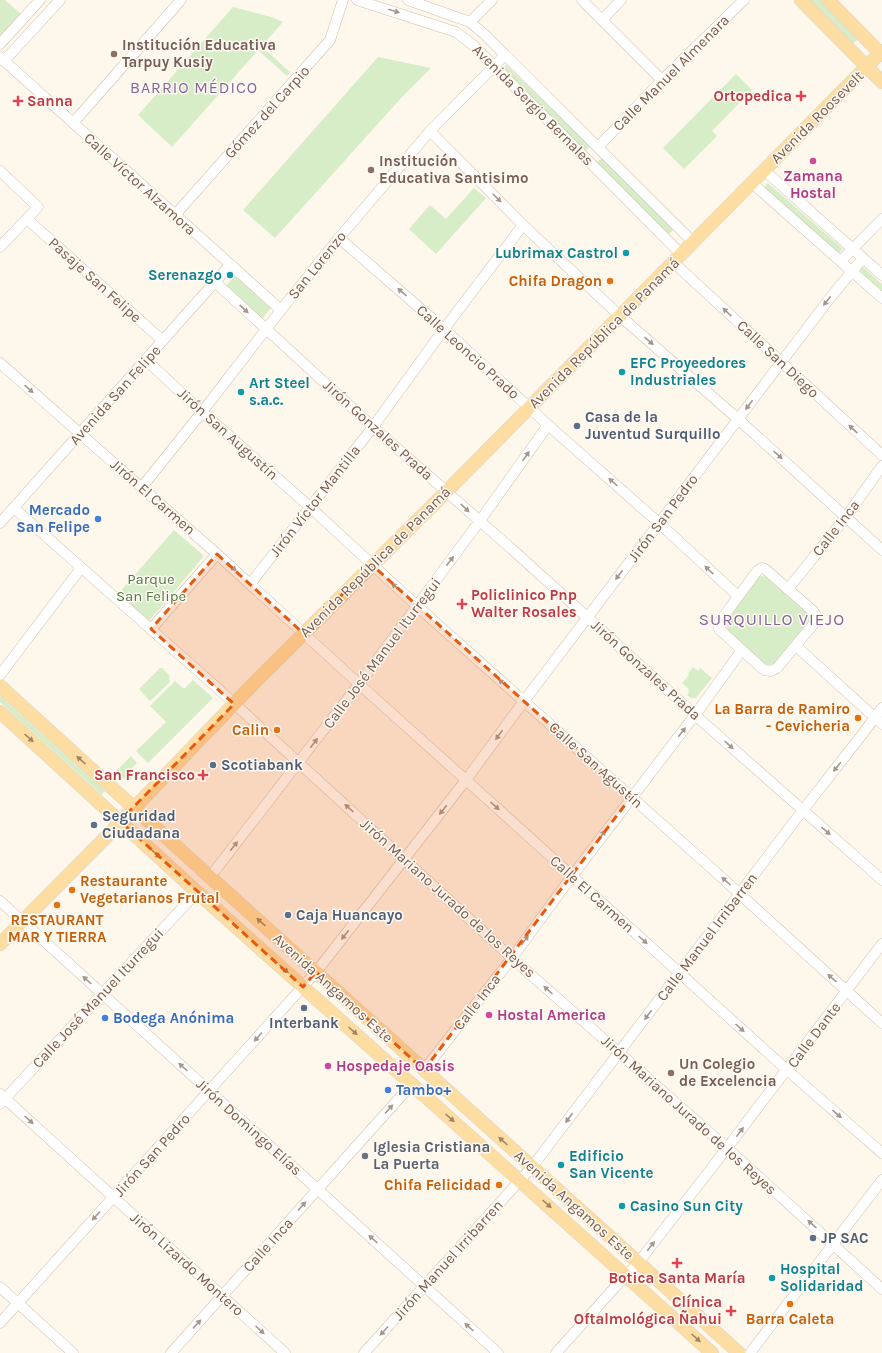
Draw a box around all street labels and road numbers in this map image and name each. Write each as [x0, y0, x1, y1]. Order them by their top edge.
street label: Calle Manuel Almenara [609, 11, 733, 135]
street label: Avenida Sergio Bernales [469, 41, 597, 169]
street label: Gómez del Carpio [221, 62, 313, 162]
street label: Avenida Roosevelt [767, 67, 867, 167]
street label: Calle Víctor Alzamora [80, 129, 200, 239]
street label: San Lorenzo [284, 227, 350, 303]
street label: Pasaje San Felipe [45, 234, 145, 326]
street label: Avenida República de Panamá [525, 254, 683, 412]
street label: Calle Leoncio Prado [413, 301, 523, 403]
street label: Calle San Diego [733, 316, 823, 402]
street label: Avenida San Felipe [65, 341, 165, 449]
street label: Jirón Gonzales Prada [319, 376, 437, 484]
street label: Jirón San Augustín [174, 384, 282, 484]
street label: Jirón Víctor Mantilla [266, 441, 364, 561]
street label: Jirón El Carmen [107, 455, 199, 539]
street label: Jirón San Pedro [624, 471, 702, 565]
street label: Avenida República de Panamá [296, 483, 454, 641]
street label: Calle Inca [808, 496, 864, 560]
street label: Calle José Manuel Iturregui [319, 574, 445, 732]
street label: Jirón Gonzales Prada [587, 616, 705, 724]
street label: Calle San Agustín [545, 718, 647, 812]
street label: Jirón Mariano Jurado de los Reyes [357, 814, 539, 982]
street label: Calle El Carmen [546, 852, 638, 936]
street label: Calle Manuel Irribarren [653, 869, 761, 1005]
street label: Calle José Manuel Iturregui [28, 924, 168, 1072]
street label: Avenida Angamos Este [269, 929, 397, 1047]
street label: Calle Inca [449, 970, 505, 1034]
street label: Calle Dante [783, 999, 845, 1071]
street label: Jirón Mariano Jurado de los Reyes [598, 1031, 780, 1199]
street label: Jirón Domingo Elías [192, 1075, 306, 1179]
street label: Jirón San Pedro [110, 1110, 194, 1200]
street label: Avenida Angamos Este [510, 1146, 638, 1264]
street label: Jirón Manuel Irribarren [389, 1196, 507, 1324]
street label: Jirón Lizardo Montero [127, 1208, 247, 1320]
street label: Calle Inca [239, 1214, 297, 1276]

